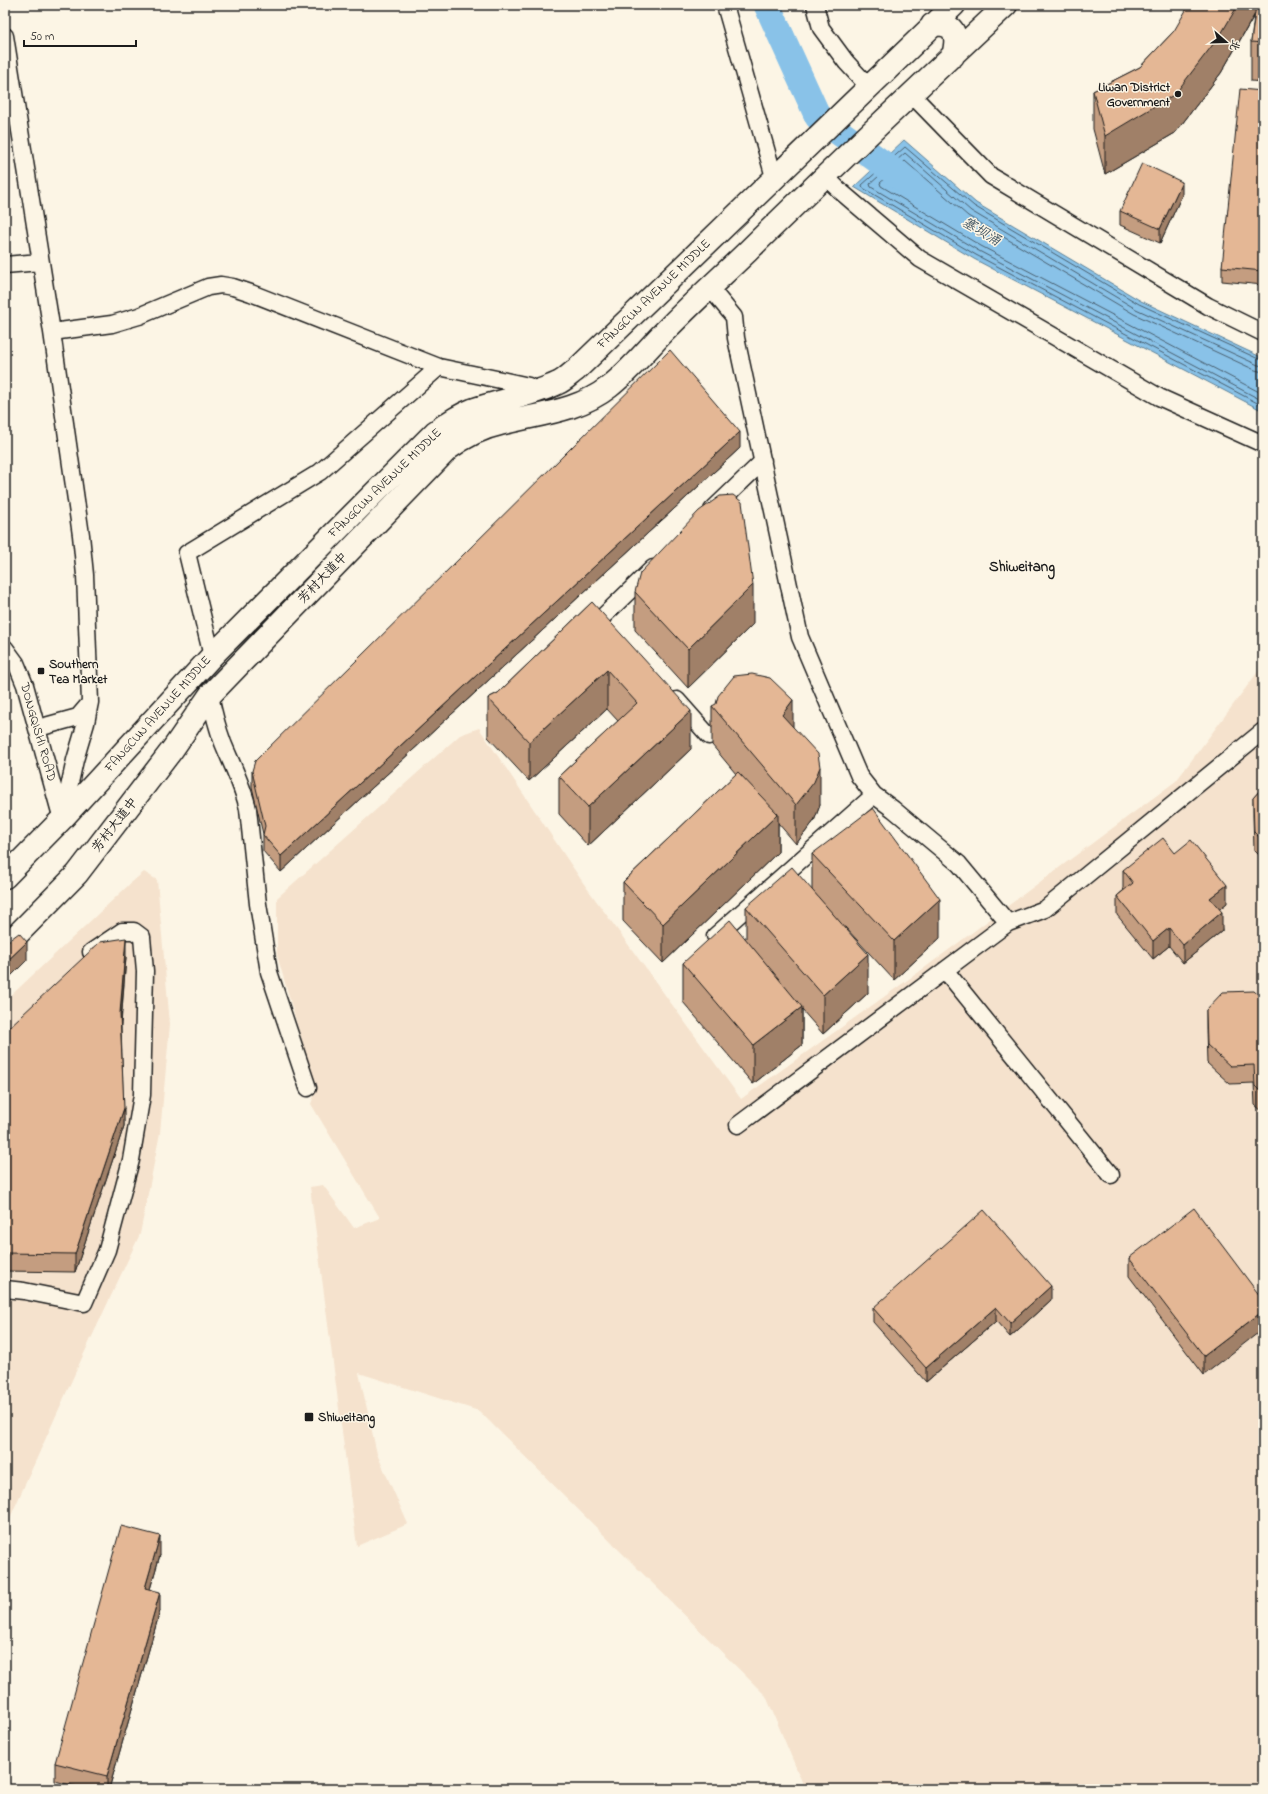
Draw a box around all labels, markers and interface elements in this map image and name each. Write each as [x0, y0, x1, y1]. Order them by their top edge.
scale bar [24, 22, 136, 48]
north arrow [1206, 22, 1246, 62]
text: 50 m [30, 28, 54, 46]
text: 北 [1225, 37, 1244, 53]
place label: Liwan District Government [1098, 78, 1171, 112]
marker: Liwan District Government [1173, 89, 1183, 99]
water label: 塞坝涌 [958, 212, 1005, 252]
street label: FANGCUN AVENUE MIDDLE [592, 235, 715, 354]
street label: FANGCUN AVENUE MIDDLE [323, 424, 446, 543]
street label: 芳村大道中 [294, 548, 352, 608]
district label: Shiweitang [989, 556, 1055, 580]
street label: FANGCUN AVENUE MIDDLE [100, 651, 216, 777]
place label: Southern Tea Market [49, 655, 108, 689]
marker: Southern Tea Market [36, 666, 46, 676]
street label: DONGQISHI ROAD [15, 680, 61, 783]
street label: 芳村大道中 [88, 794, 142, 856]
place label: Shiweitang [318, 1408, 375, 1429]
marker: Shiweitang [303, 1411, 315, 1423]

